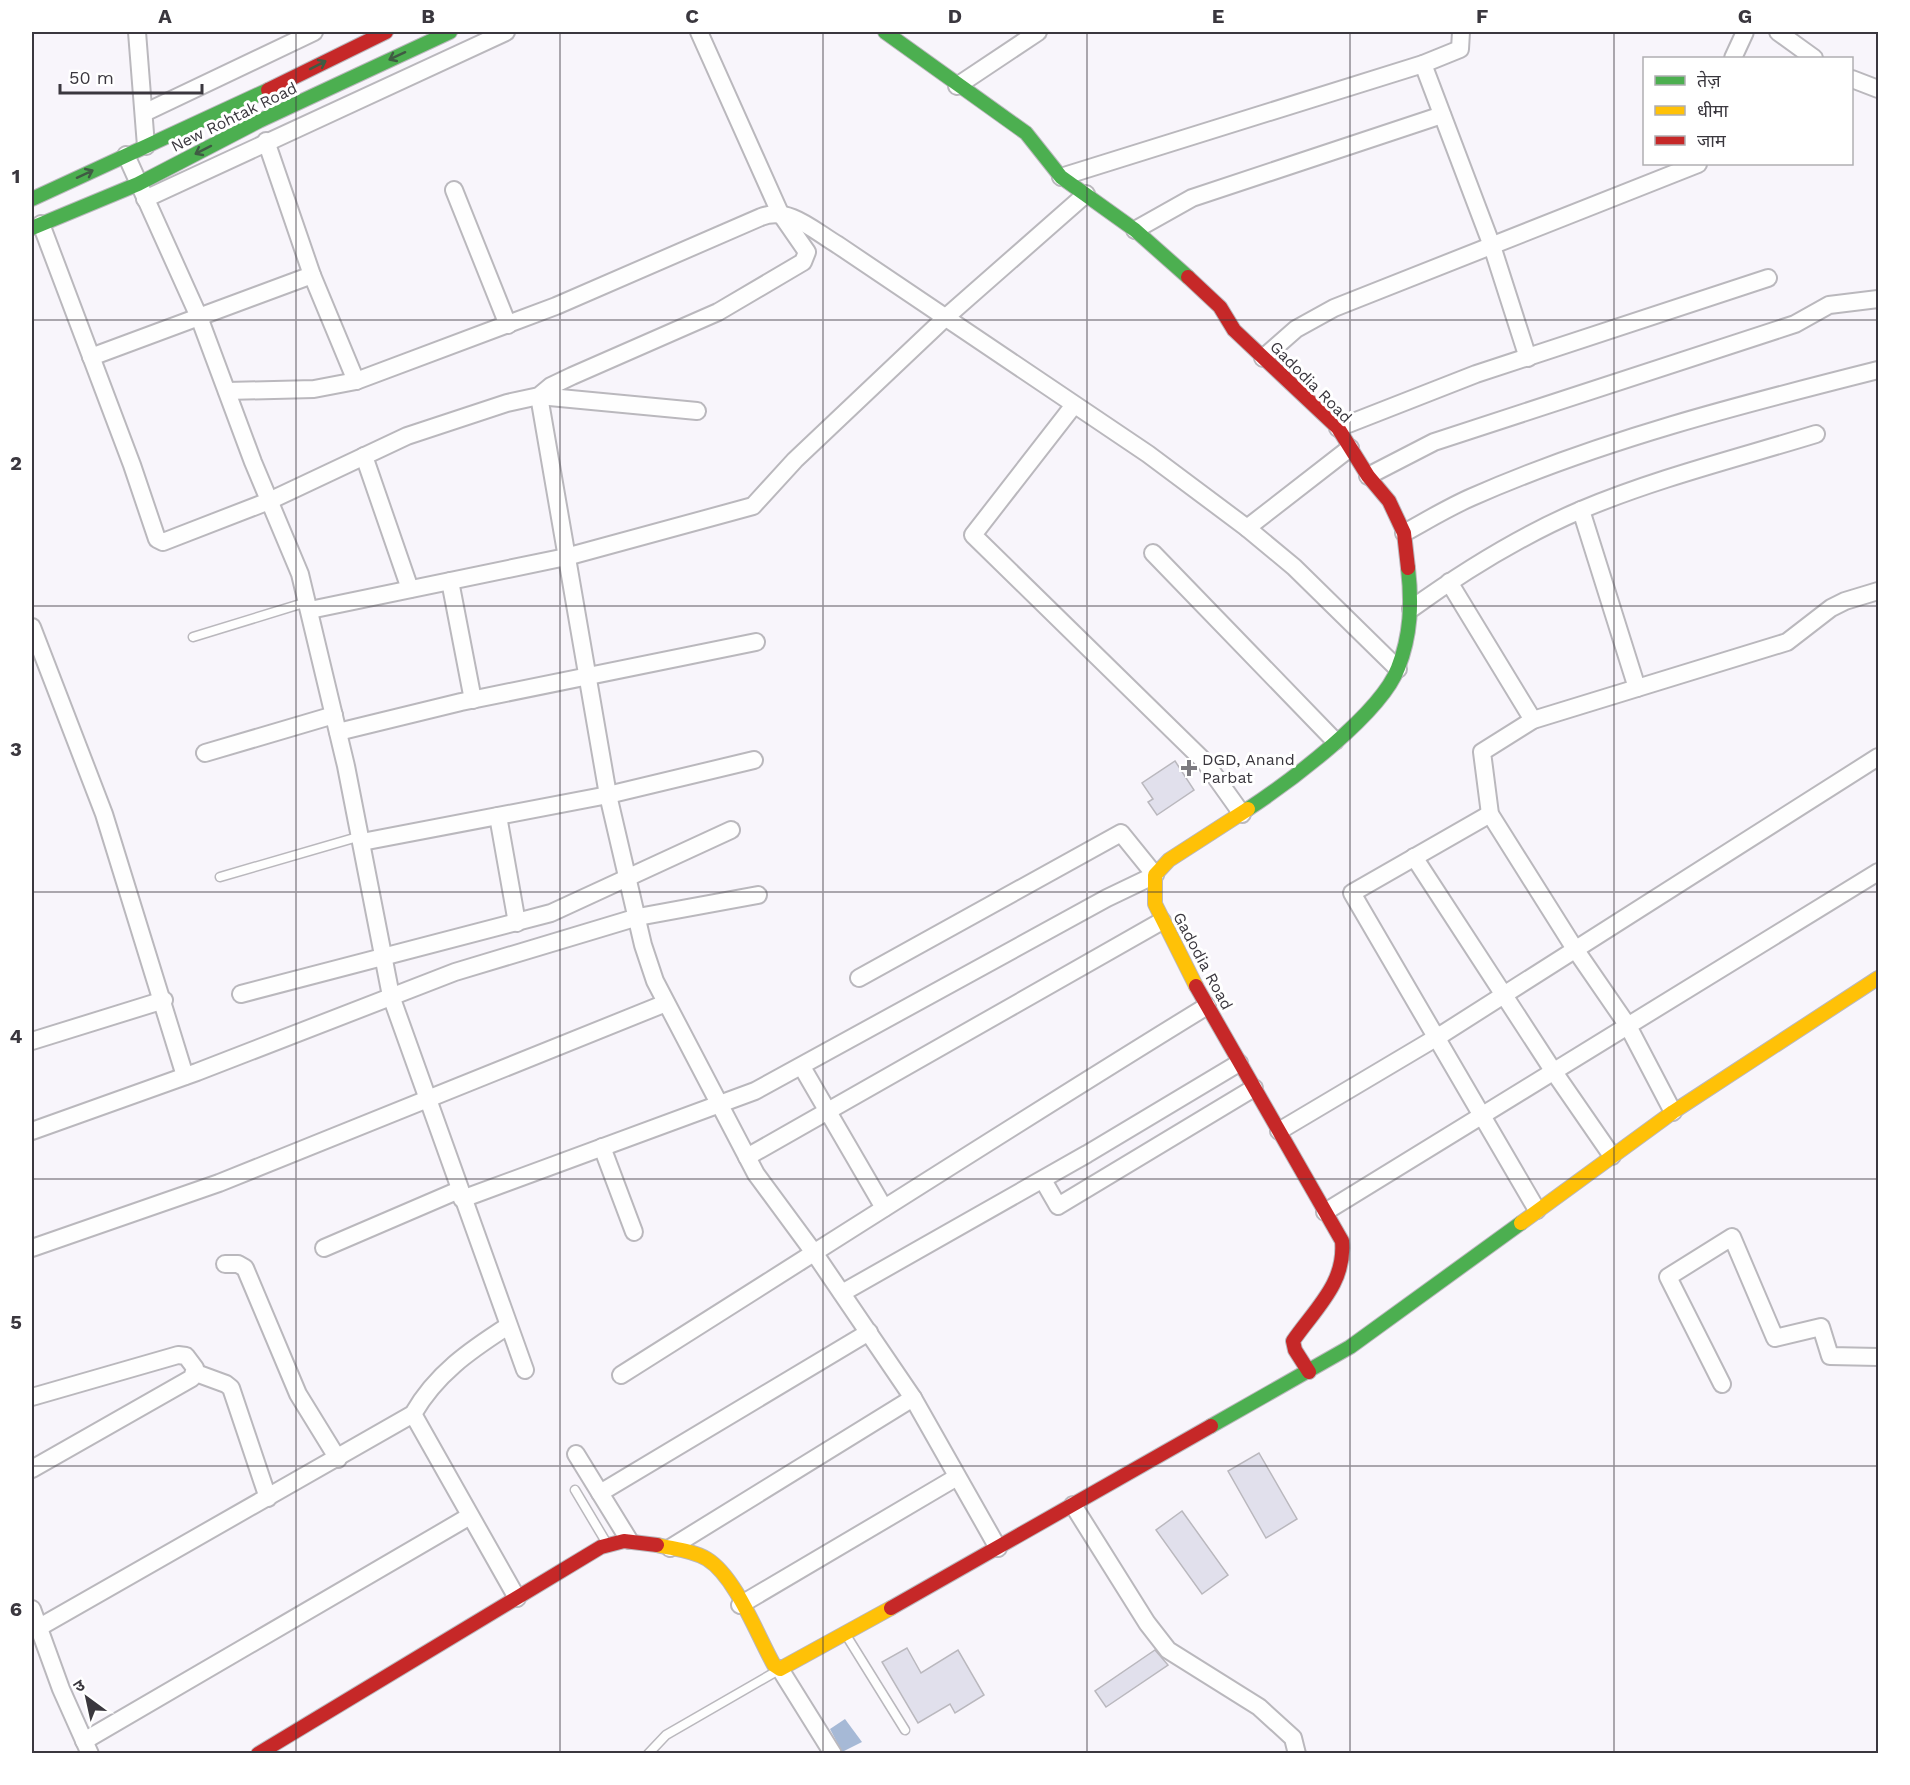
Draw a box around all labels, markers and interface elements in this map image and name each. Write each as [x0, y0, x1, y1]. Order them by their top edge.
text: A [158, 4, 172, 28]
text: B [421, 4, 435, 28]
text: C [685, 4, 699, 28]
text: D [948, 4, 962, 28]
text: E [1212, 4, 1224, 28]
text: F [1476, 4, 1488, 28]
text: G [1738, 4, 1752, 28]
one-way arrow [389, 51, 407, 63]
scale bar [60, 57, 202, 95]
legend [1643, 57, 1853, 165]
one-way arrow [309, 59, 327, 70]
text: 50 m [69, 67, 114, 88]
text: तेज़ [1697, 70, 1721, 91]
street label: New Rohtak Road [168, 78, 300, 156]
text: धीमा [1697, 100, 1728, 121]
text: जाम [1697, 130, 1727, 151]
one-way arrow [194, 145, 212, 157]
text: 1 [12, 164, 20, 188]
one-way arrow [75, 168, 93, 180]
street label: Gadodia Road [1266, 337, 1356, 427]
text: 2 [10, 451, 22, 475]
text: 3 [10, 737, 22, 761]
place label: DGD, Anand Parbat [1202, 750, 1295, 787]
marker: DGD, Anand Parbat [1180, 759, 1198, 777]
street label: Gadodia Road [1169, 909, 1237, 1013]
text: 4 [10, 1024, 23, 1048]
text: 5 [10, 1310, 22, 1334]
text: 6 [10, 1597, 22, 1621]
north arrow [57, 1668, 117, 1728]
text: उ [70, 1675, 89, 1696]

